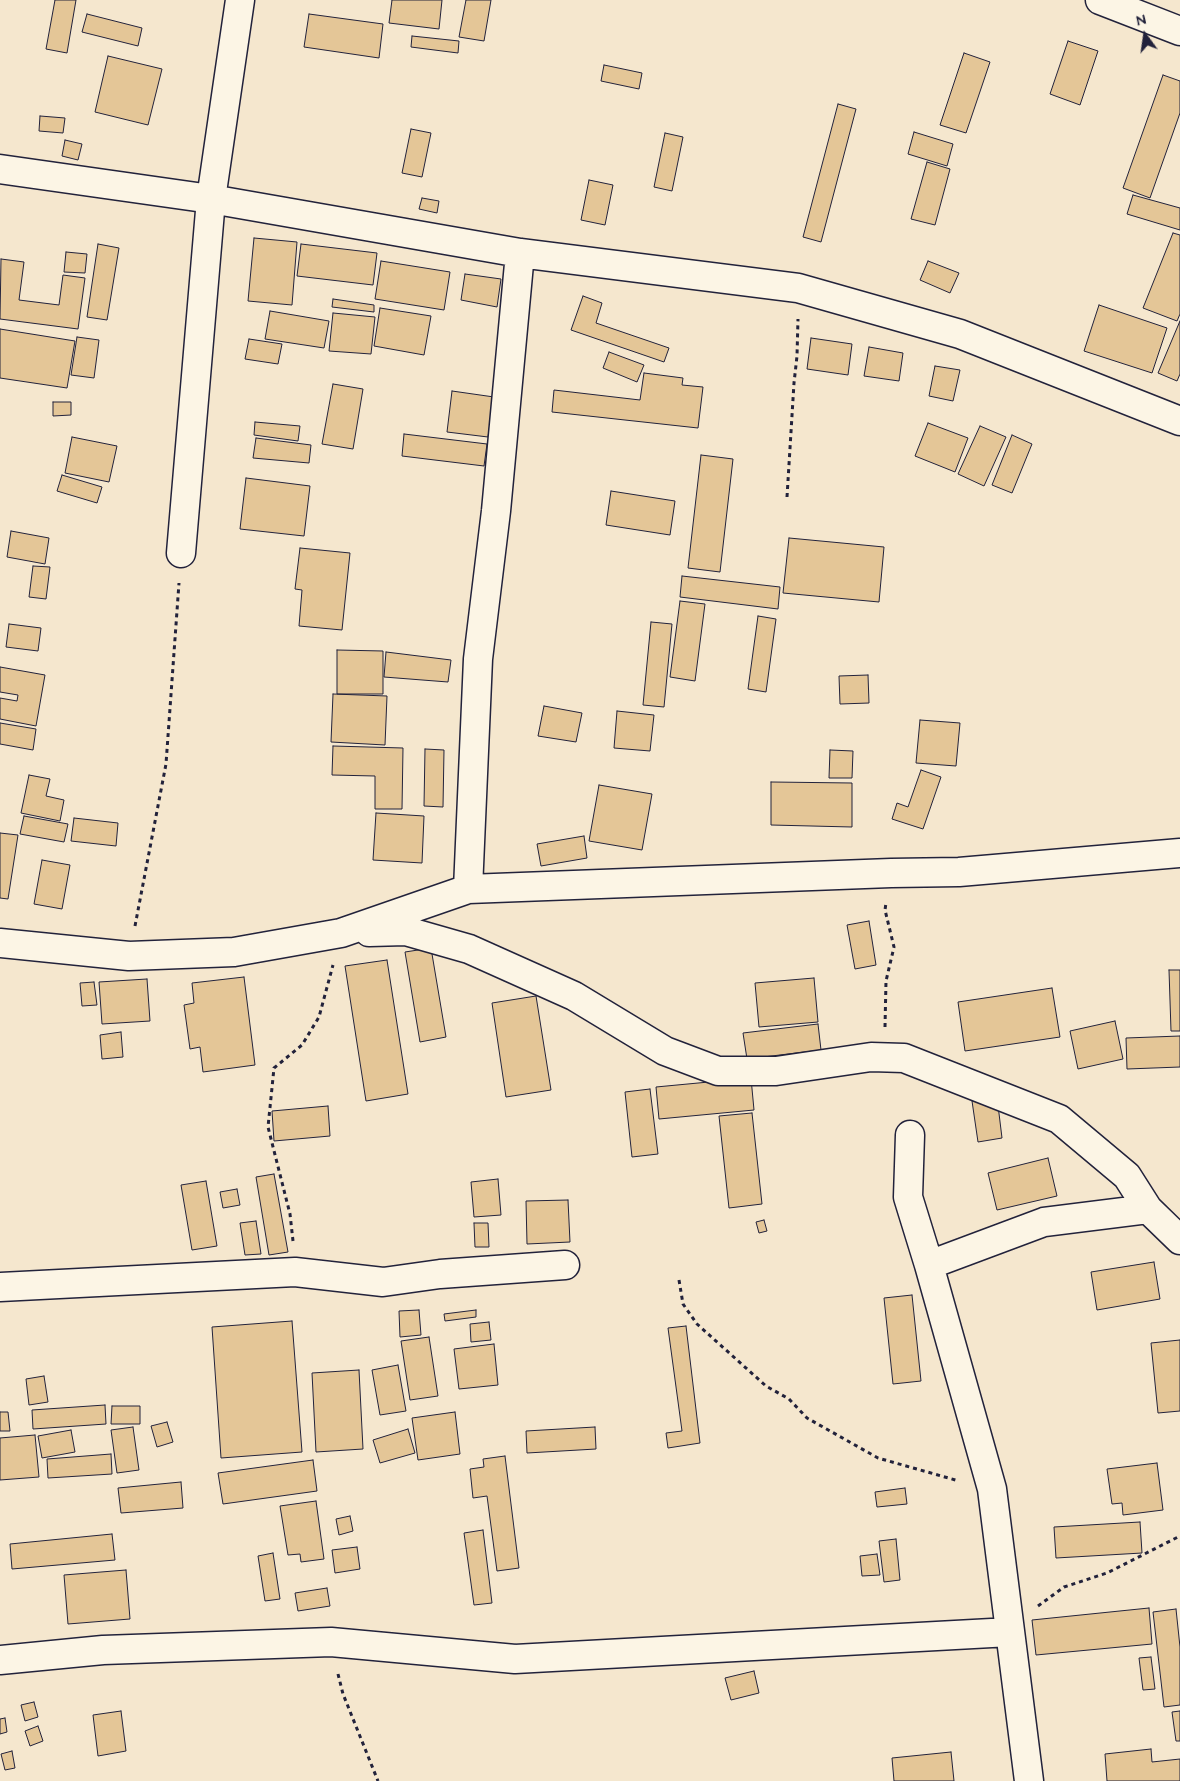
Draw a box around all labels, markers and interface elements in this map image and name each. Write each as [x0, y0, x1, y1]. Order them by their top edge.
north arrow [1120, 10, 1170, 60]
text: N [1135, 10, 1148, 31]

